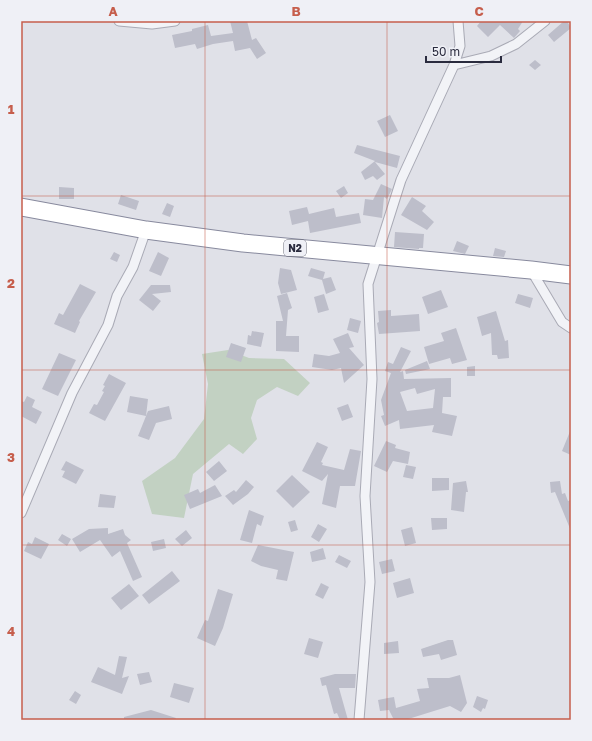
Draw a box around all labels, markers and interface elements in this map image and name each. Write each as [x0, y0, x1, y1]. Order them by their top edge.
text: A [108, 3, 118, 19]
text: B [291, 3, 301, 19]
text: C [474, 3, 484, 19]
scale bar [426, 38, 501, 64]
text: 50 m [432, 44, 460, 59]
text: 1 [8, 101, 15, 117]
road number: N2 [284, 240, 306, 256]
text: 2 [7, 275, 15, 291]
text: 3 [7, 449, 15, 465]
text: 4 [7, 623, 15, 639]

